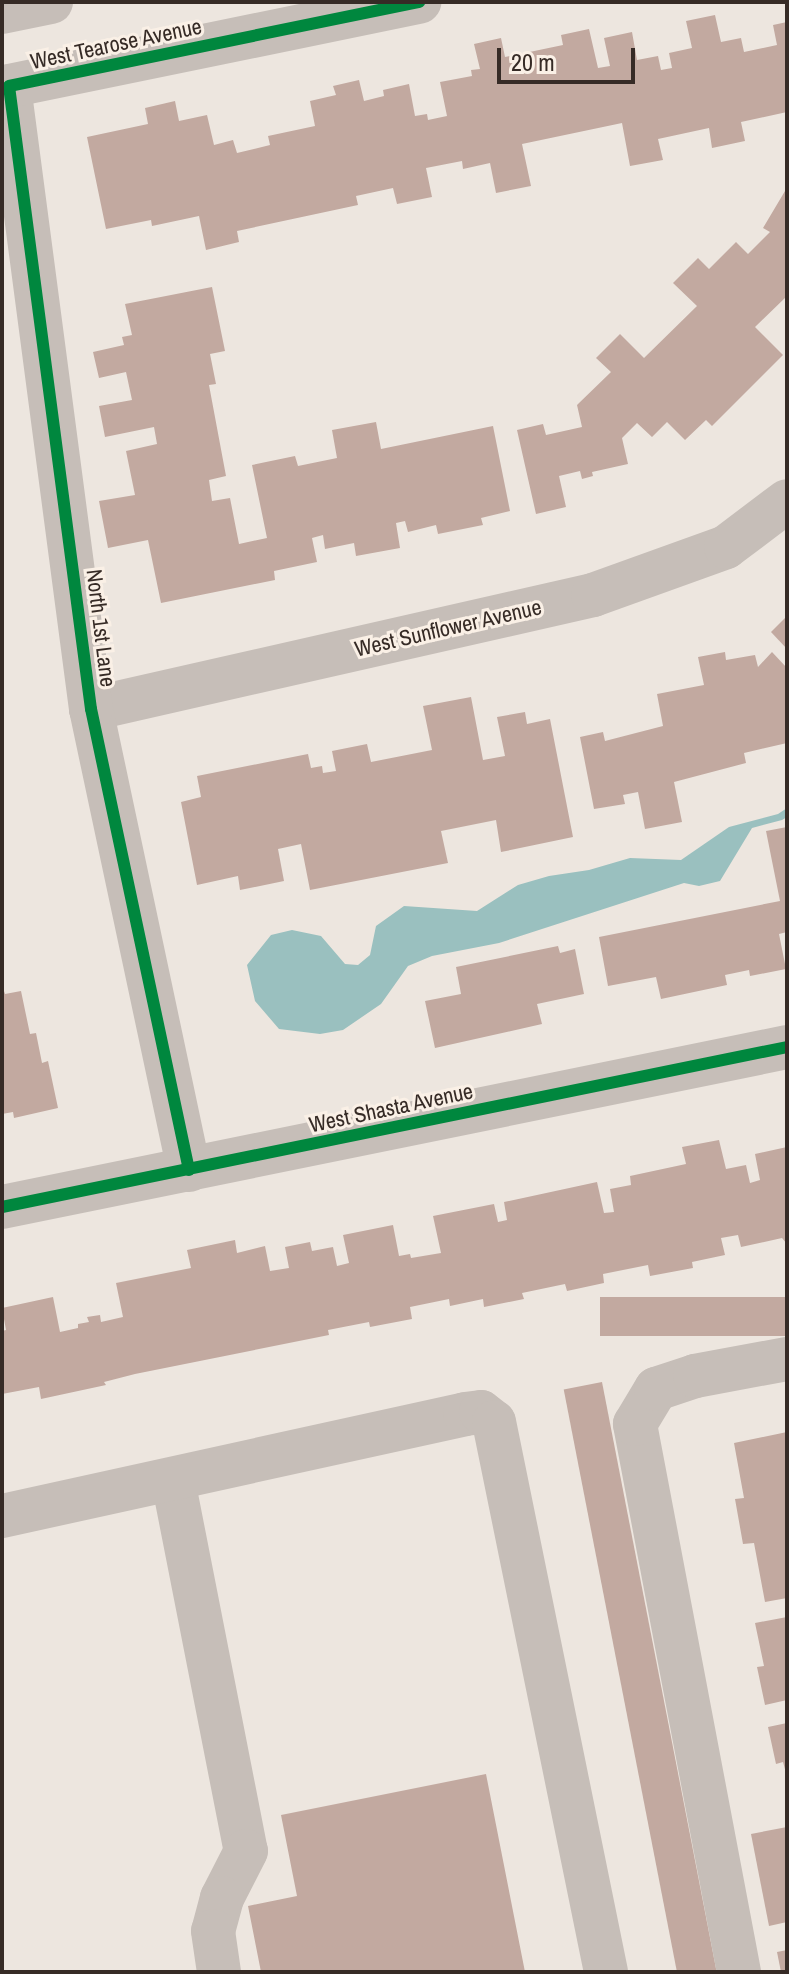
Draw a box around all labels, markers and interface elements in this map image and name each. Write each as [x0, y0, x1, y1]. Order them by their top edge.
street label: West Tearose Avenue [27, 13, 205, 75]
scale bar [501, 32, 639, 82]
text: 20 m [511, 46, 555, 78]
street label: North 1st Lane [81, 568, 121, 688]
street label: West Sunflower Avenue [352, 594, 544, 662]
street label: West Shasta Avenue [306, 1078, 476, 1138]

